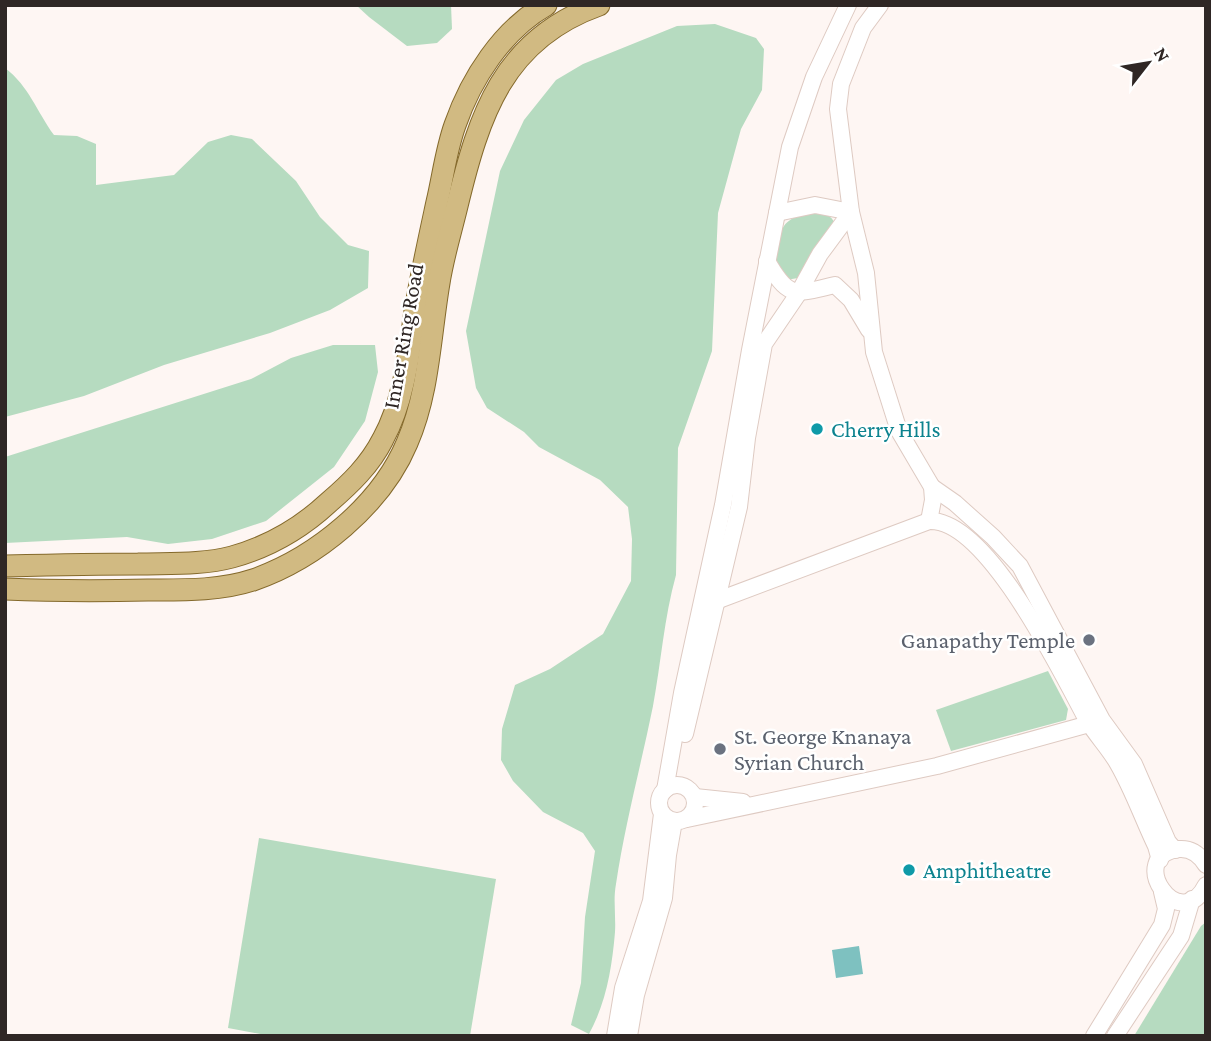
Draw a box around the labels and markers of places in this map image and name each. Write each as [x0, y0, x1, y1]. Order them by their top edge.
place label: Cherry Hills [831, 416, 941, 442]
marker: Cherry Hills [809, 421, 825, 437]
place label: Ganapathy Temple [901, 627, 1075, 653]
marker: Ganapathy Temple [1081, 632, 1097, 648]
place label: St. George Knanaya Syrian Church [734, 723, 912, 775]
marker: St. George Knanaya Syrian Church [712, 741, 728, 757]
place label: Amphitheatre [923, 857, 1051, 883]
marker: Amphitheatre [901, 862, 917, 878]

